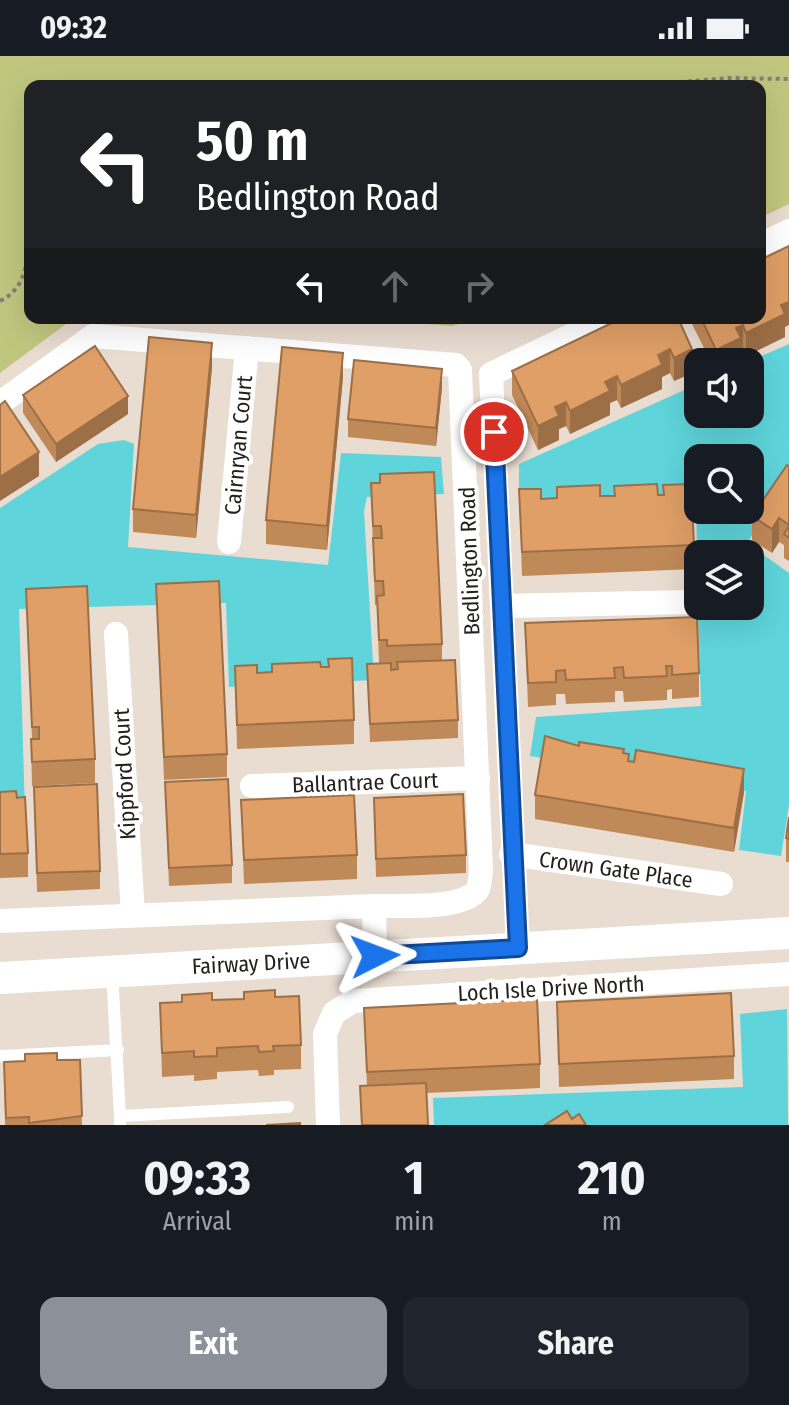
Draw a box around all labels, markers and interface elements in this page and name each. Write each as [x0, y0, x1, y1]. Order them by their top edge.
text: 09:32 [40, 10, 107, 46]
text: 50 m [196, 108, 308, 175]
icon: left [64, 112, 168, 216]
text: Bedlington Road [196, 176, 439, 220]
icon: left [289, 264, 333, 308]
icon: ahead [373, 264, 417, 308]
icon: right [457, 264, 501, 308]
map controls [684, 348, 764, 620]
button: sound [684, 348, 764, 428]
street label: Cairnryan Court [219, 373, 258, 516]
pin [460, 398, 528, 466]
icon: arrive [472, 410, 516, 454]
button: search [684, 444, 764, 524]
street label: Bedlington Road [453, 486, 486, 636]
button: layers [684, 540, 764, 620]
street label: Kippford Court [108, 707, 141, 840]
street label: Ballantrae Court [292, 766, 439, 799]
street label: Crown Gate Place [538, 845, 694, 894]
position arrow [333, 914, 417, 998]
street label: Fairway Drive [191, 947, 311, 980]
street label: Loch Isle Drive North [457, 970, 645, 1007]
text: 09:33 [143, 1149, 251, 1207]
text: 1 [404, 1149, 425, 1207]
text: 210 [578, 1149, 646, 1207]
text: Arrival [163, 1206, 232, 1237]
text: min [394, 1206, 435, 1237]
text: m [602, 1206, 622, 1237]
button: Exit [40, 1297, 387, 1389]
button: Share [403, 1297, 749, 1389]

